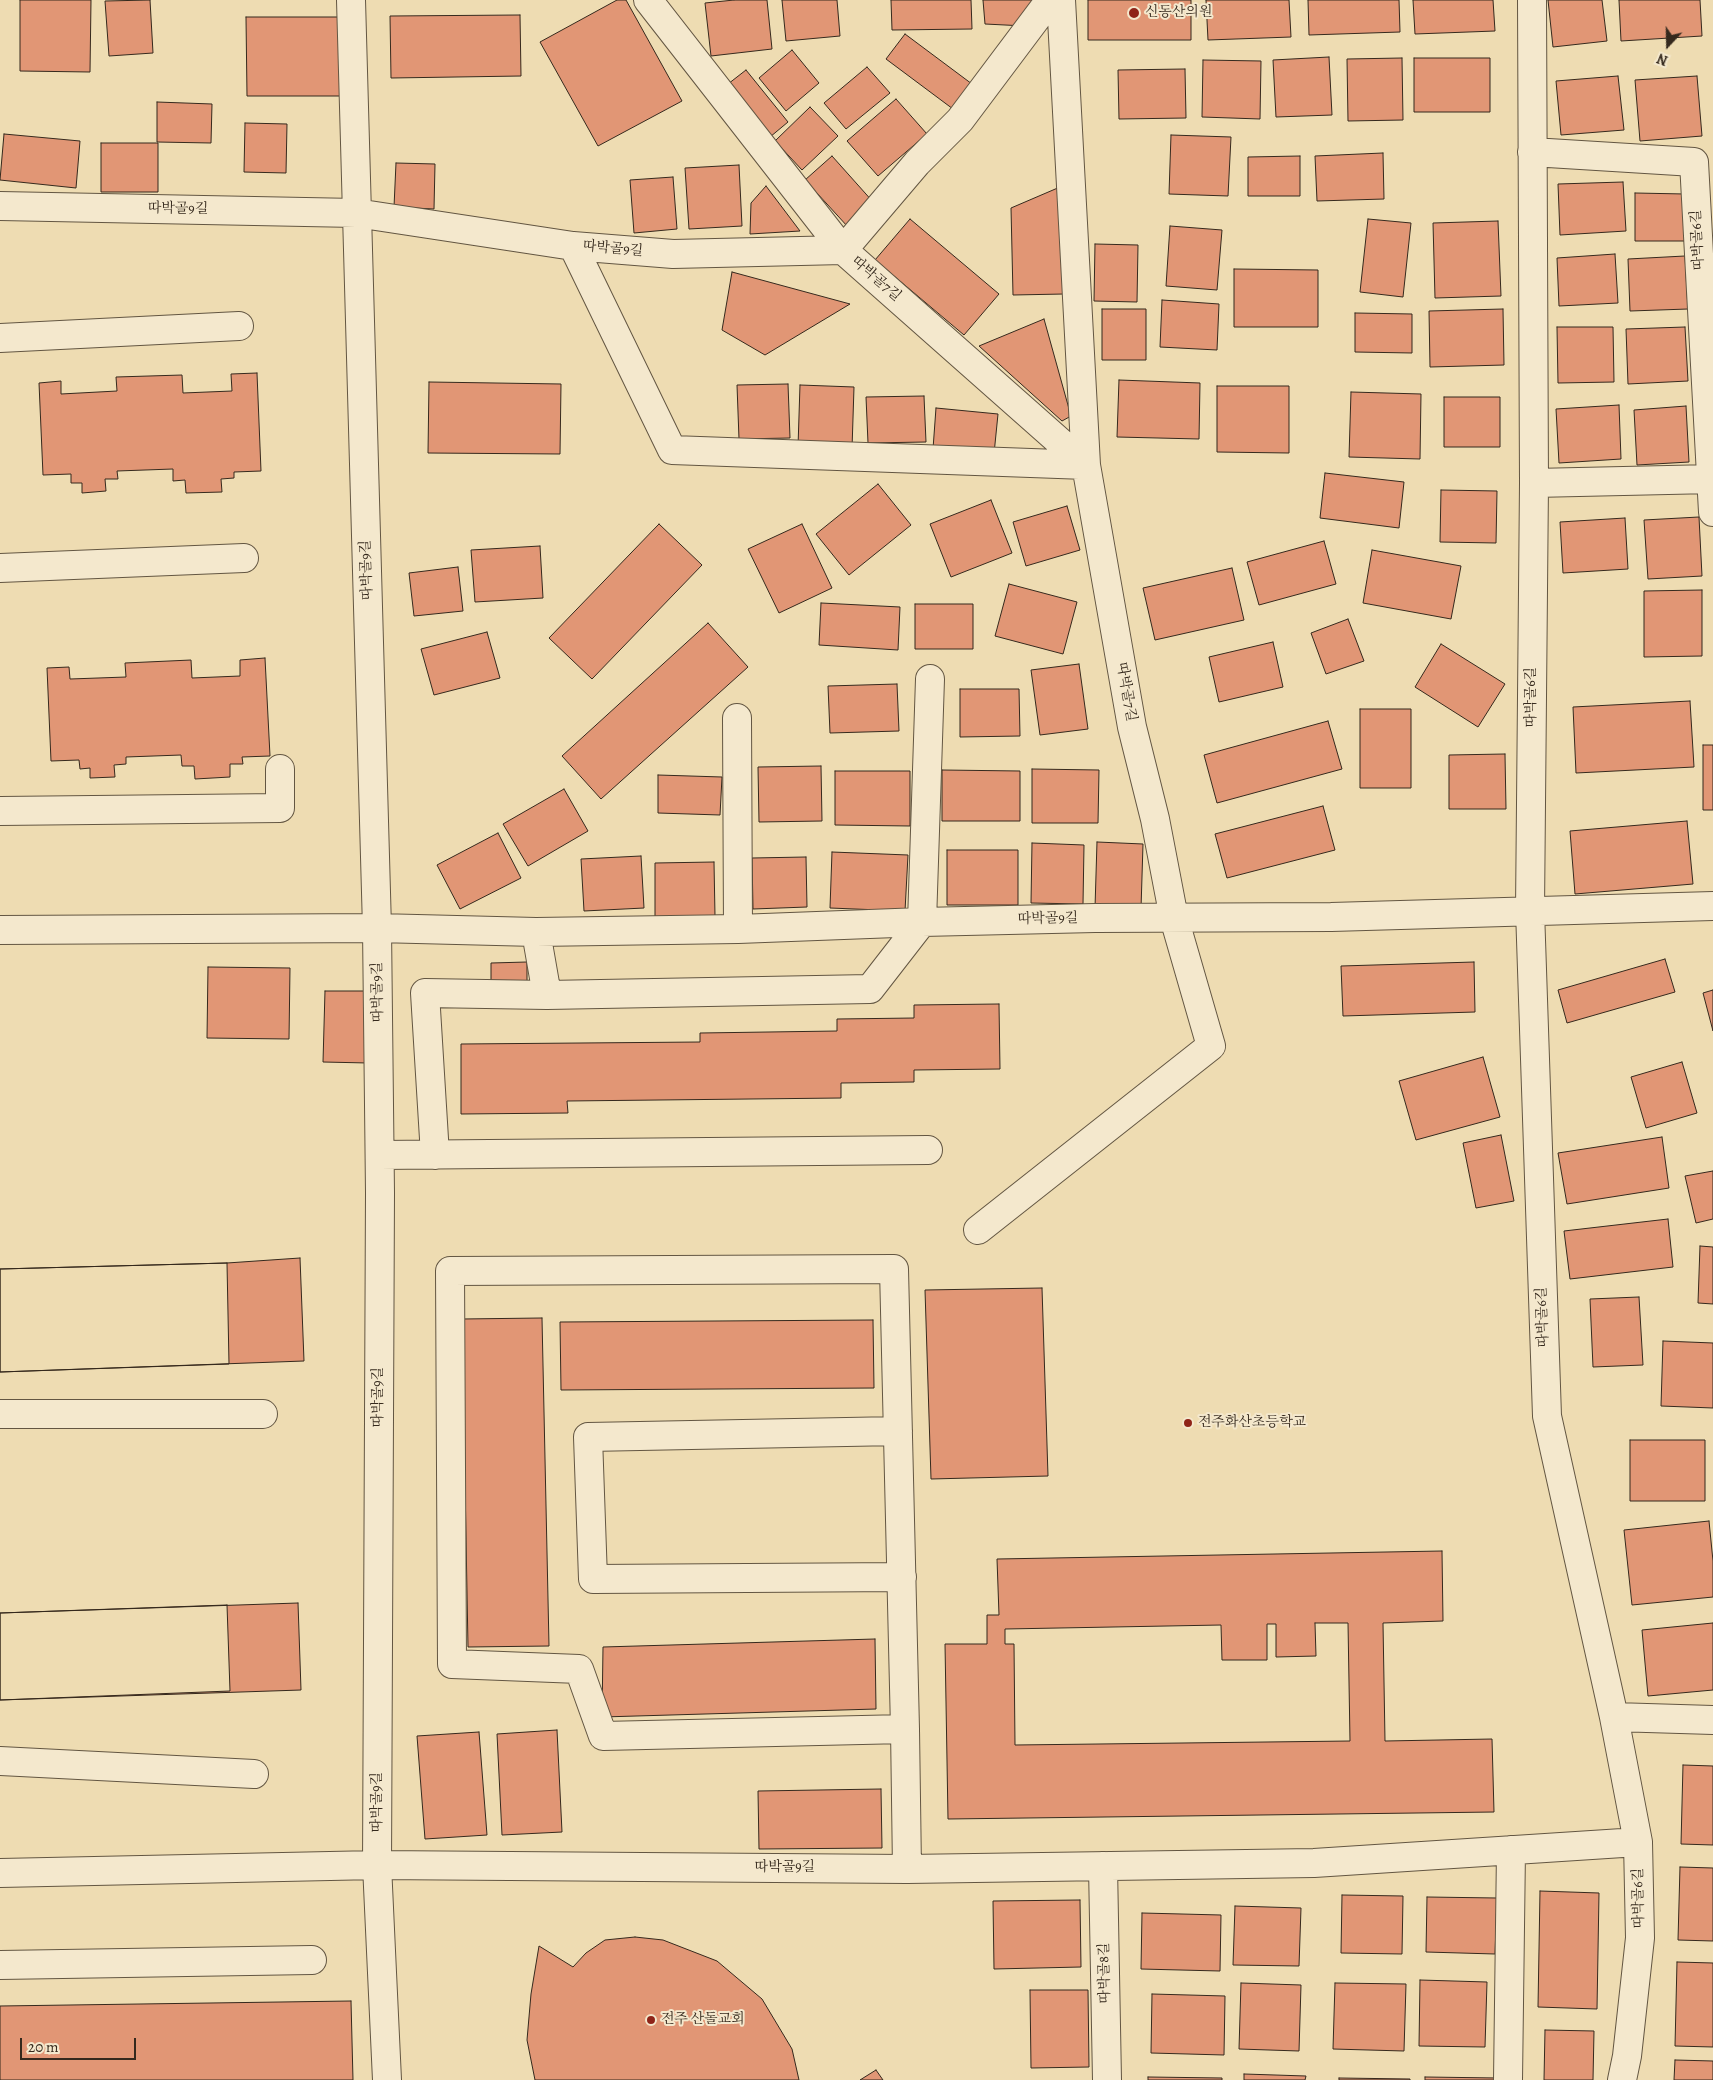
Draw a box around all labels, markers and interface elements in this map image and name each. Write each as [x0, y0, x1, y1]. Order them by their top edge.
place label: 신동산의원 [1145, 5, 1213, 21]
marker: 신동산의원 [1127, 6, 1141, 20]
north arrow [1643, 20, 1693, 70]
text: N [1654, 49, 1671, 70]
street label: 따박골9길 [148, 200, 208, 218]
street label: 따박골6길 [1688, 209, 1708, 271]
street label: 따박골9길 [582, 238, 644, 260]
street label: 따박골7길 [848, 253, 904, 305]
street label: 따박골9길 [358, 539, 376, 601]
street label: 따박골7길 [1113, 661, 1139, 723]
street label: 따박골6길 [1524, 667, 1540, 727]
street label: 따박골9길 [1018, 910, 1078, 928]
street label: 따박골9길 [369, 962, 387, 1022]
street label: 따박골6길 [1534, 1286, 1552, 1348]
street label: 따박골9길 [371, 1367, 387, 1427]
place label: 전주화산초등학교 [1198, 1415, 1306, 1431]
marker: 전주화산초등학교 [1182, 1417, 1194, 1429]
street label: 따박골9길 [370, 1772, 386, 1832]
street label: 따박골9길 [755, 1860, 815, 1876]
street label: 따박골6길 [1630, 1868, 1648, 1928]
street label: 따박골8길 [1096, 1942, 1114, 2004]
place label: 전주 산돌교회 [661, 2012, 745, 2028]
marker: 전주 산돌교회 [645, 2014, 657, 2026]
scale bar [22, 2028, 139, 2060]
text: 20 m [28, 2037, 59, 2057]

